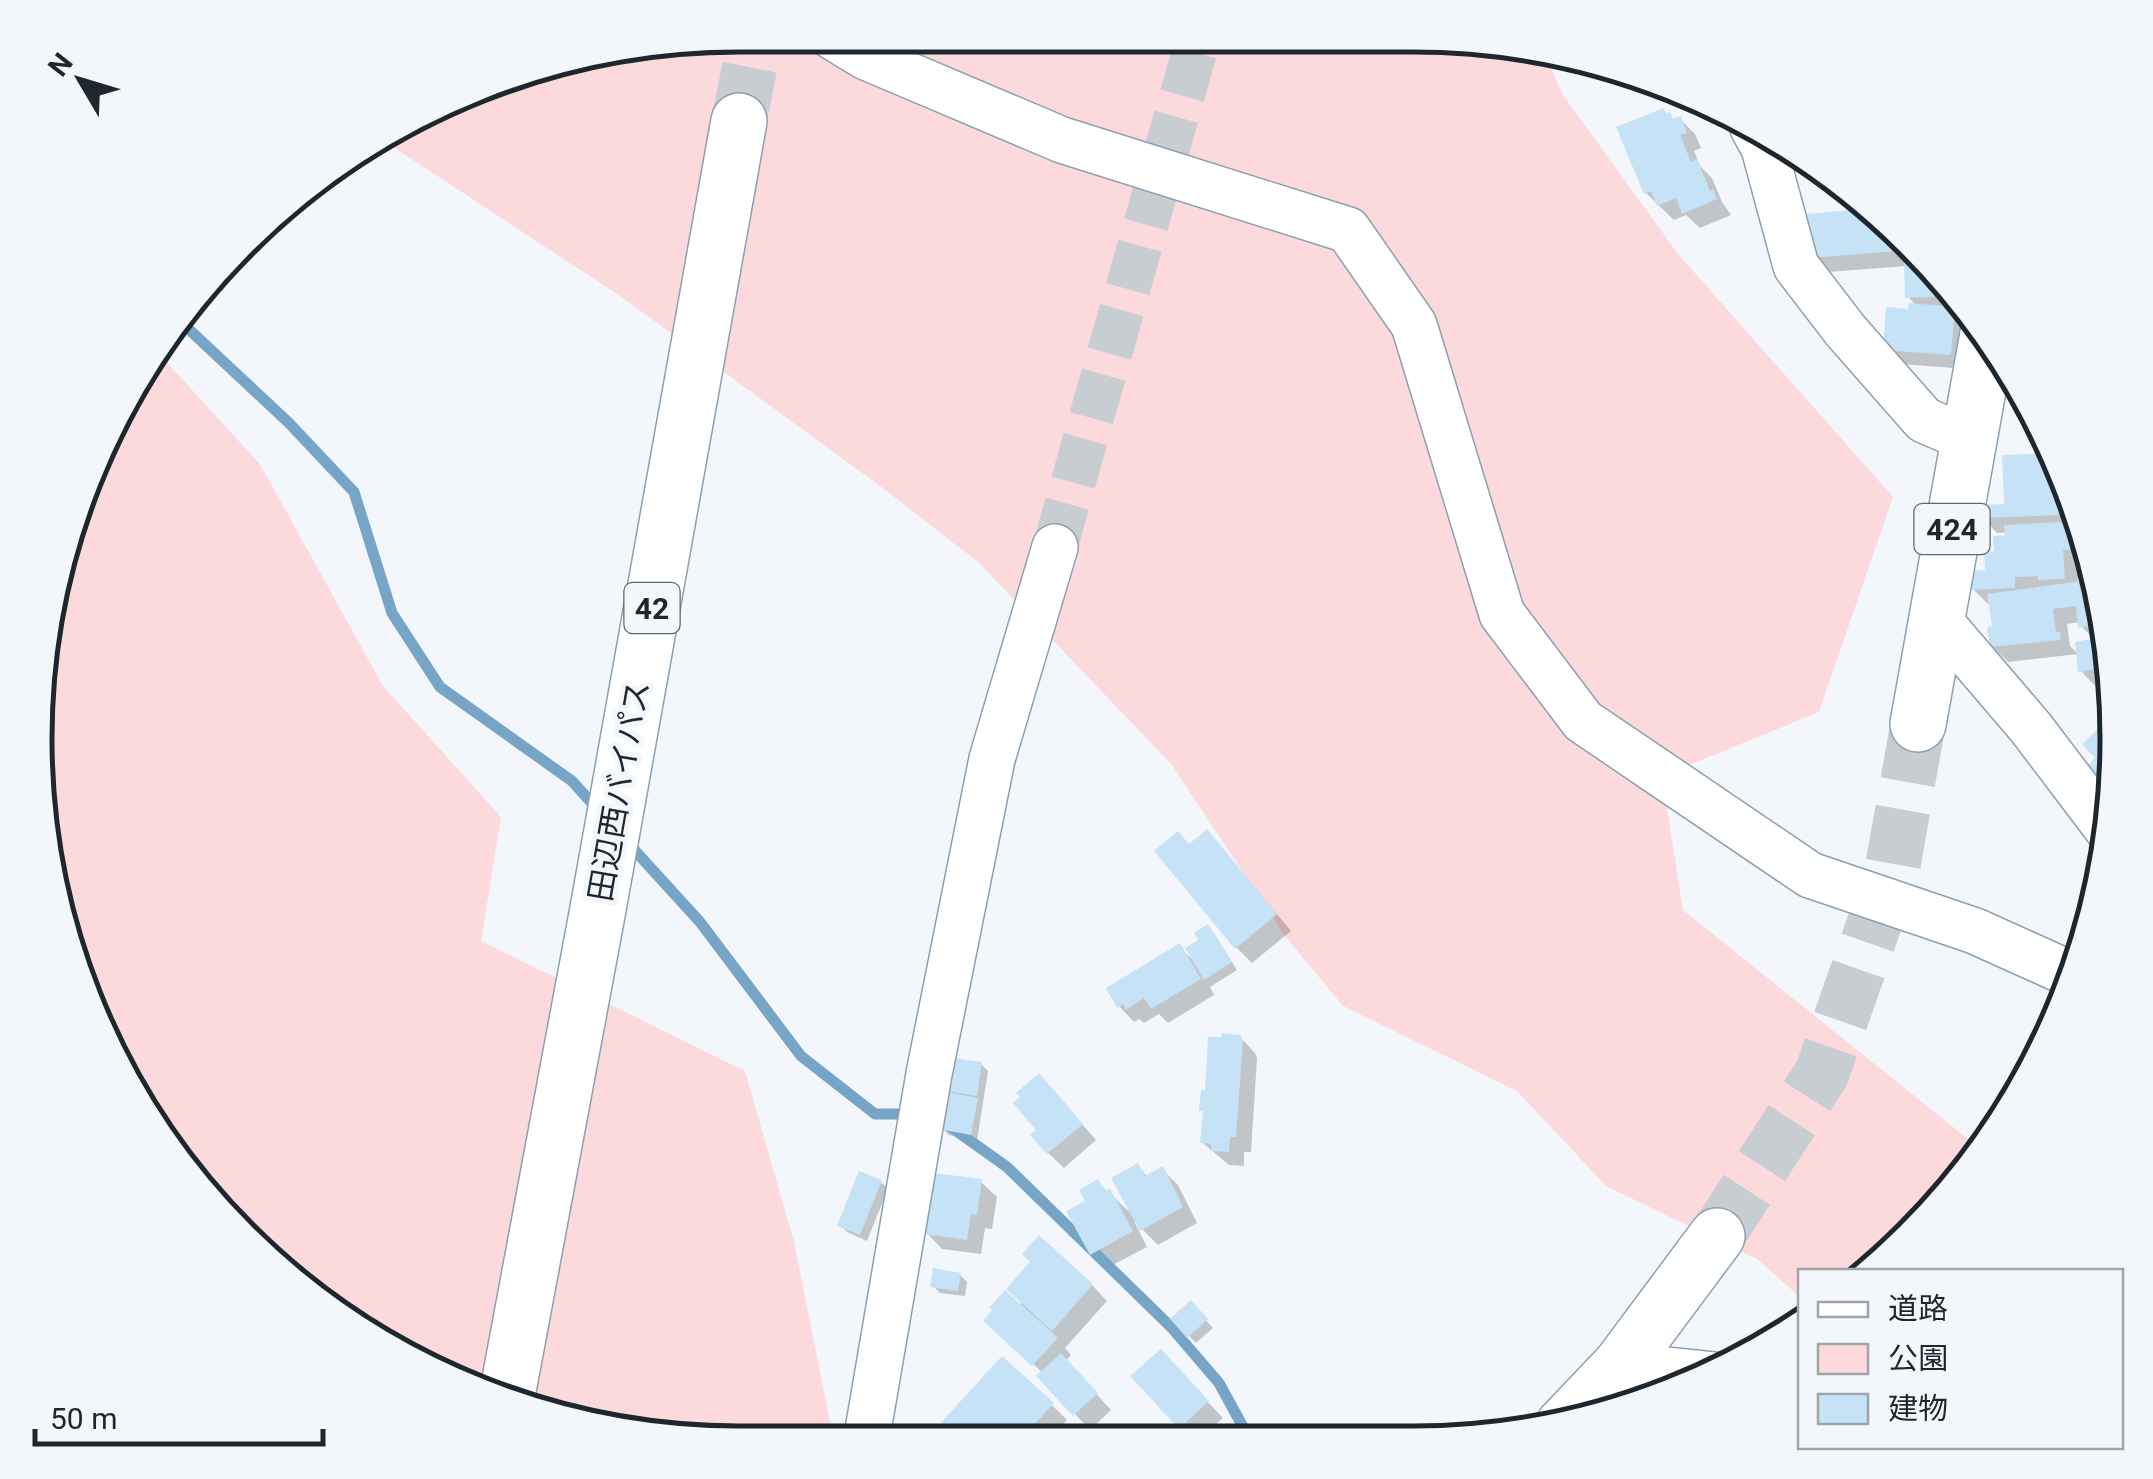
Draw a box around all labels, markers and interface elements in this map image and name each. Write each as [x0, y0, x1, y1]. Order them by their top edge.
north arrow [30, 30, 130, 130]
text: N [42, 47, 80, 83]
road number: 424 [1914, 504, 1990, 554]
road number: 42 [624, 583, 680, 633]
street label: 田辺西バイパス [581, 678, 657, 904]
legend [1798, 1269, 2123, 1449]
text: 道路 [1888, 1291, 1948, 1326]
text: 公園 [1888, 1341, 1948, 1376]
scale bar [35, 1384, 322, 1446]
text: 建物 [1888, 1391, 1948, 1426]
text: 50 m [50, 1401, 117, 1436]

